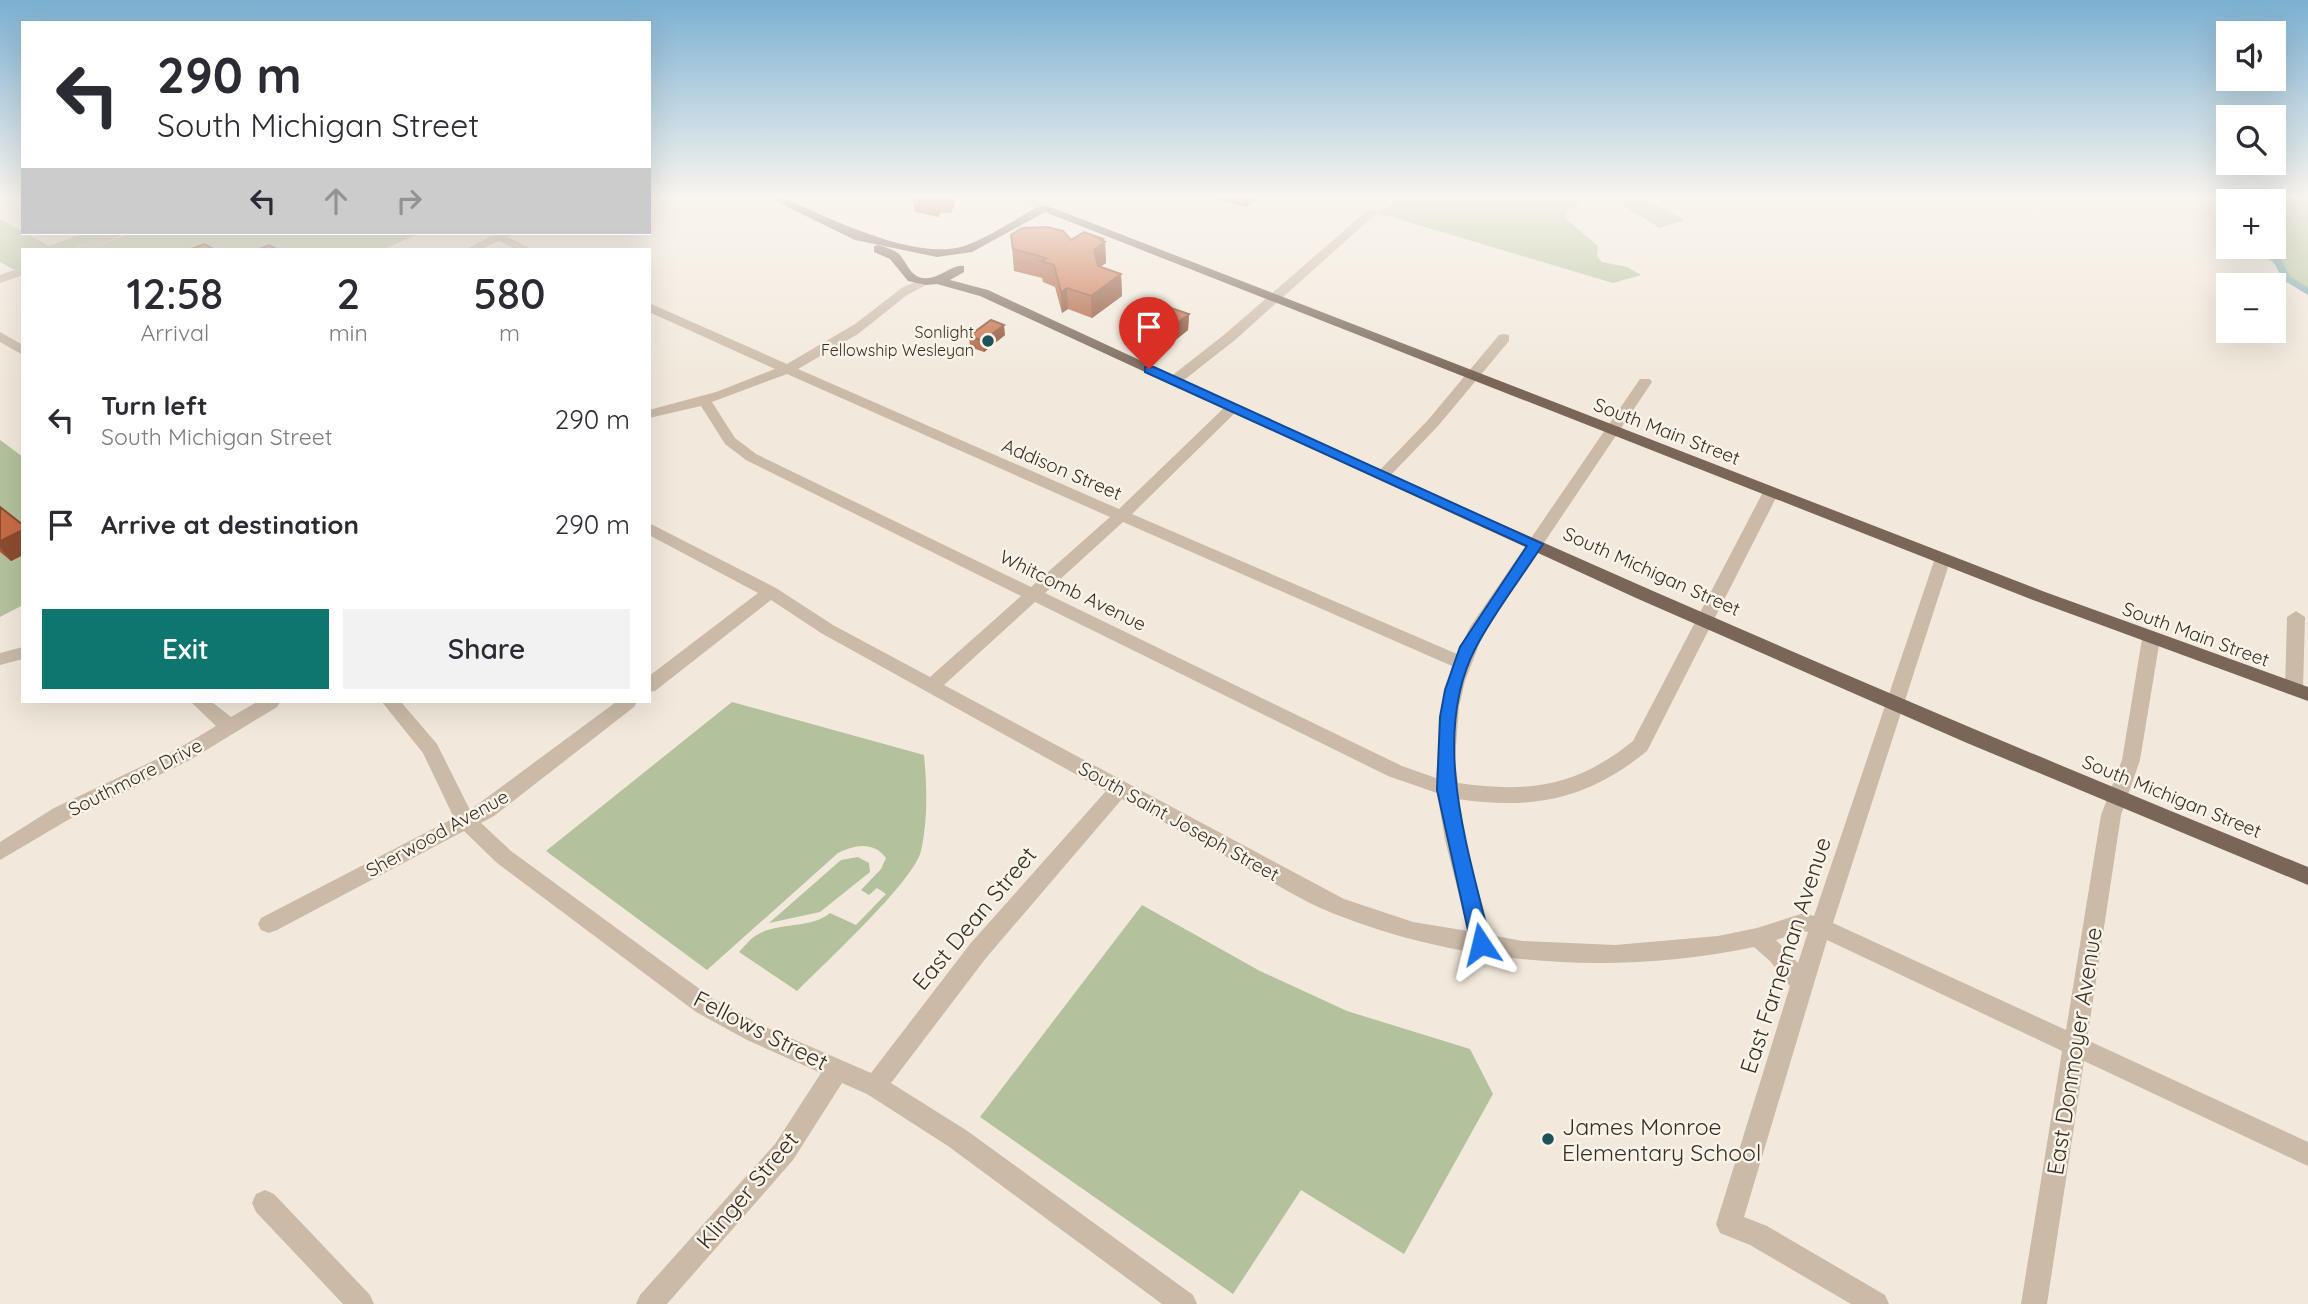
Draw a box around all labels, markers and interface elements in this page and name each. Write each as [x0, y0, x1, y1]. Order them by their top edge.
map controls [2216, 21, 2286, 343]
button: sound [2216, 21, 2286, 91]
text: 290 m [157, 44, 302, 105]
icon: left [42, 49, 133, 140]
text: South Michigan Street [157, 105, 479, 145]
button: search [2216, 105, 2286, 175]
icon: left [244, 182, 282, 220]
icon: ahead [317, 182, 355, 220]
icon: right [390, 182, 428, 220]
button: + [2216, 189, 2286, 259]
text: 12:58 [126, 267, 223, 320]
text: 2 [336, 267, 360, 320]
text: 580 [473, 267, 546, 320]
button: − [2216, 273, 2286, 343]
pin [1119, 297, 1179, 369]
icon: arrive [1130, 308, 1168, 346]
text: Arrival [140, 318, 209, 347]
text: min [329, 318, 368, 347]
text: m [499, 318, 520, 347]
place label: Sonlight Fellowship Wesleyan [821, 322, 974, 360]
marker: Sonlight Fellowship Wesleyan [980, 333, 996, 349]
text: Turn left [101, 389, 208, 422]
street label: South Main Street [1590, 392, 1744, 470]
icon: left [42, 401, 80, 439]
text: 290 m [555, 403, 630, 436]
text: South Michigan Street [101, 422, 333, 451]
street label: Addison Street [998, 433, 1126, 505]
icon: arrive [42, 506, 80, 544]
text: Arrive at destination [101, 508, 359, 541]
text: 290 m [555, 508, 630, 541]
street label: South Michigan Street [1560, 521, 1744, 621]
street label: Whitcomb Avenue [996, 544, 1150, 636]
street label: South Main Street [2119, 596, 2273, 672]
button: Exit [42, 609, 329, 689]
button: Share [343, 609, 630, 689]
street label: Southmore Drive [64, 733, 206, 821]
street label: South Michigan Street [2079, 749, 2265, 843]
street label: South Saint Joseph Street [1074, 756, 1284, 886]
street label: Sherwood Avenue [361, 784, 513, 882]
street label: East Farneman Avenue [1733, 833, 1837, 1077]
street label: East Dean Street [906, 840, 1042, 996]
position arrow [1444, 907, 1518, 981]
street label: East Donmoyer Avenue [2040, 925, 2108, 1177]
street label: Fellows Street [689, 984, 833, 1076]
place label: James Monroe Elementary School [1562, 1112, 1761, 1167]
street label: Klinger Street [690, 1125, 804, 1254]
marker: James Monroe Elementary School [1540, 1131, 1556, 1147]

